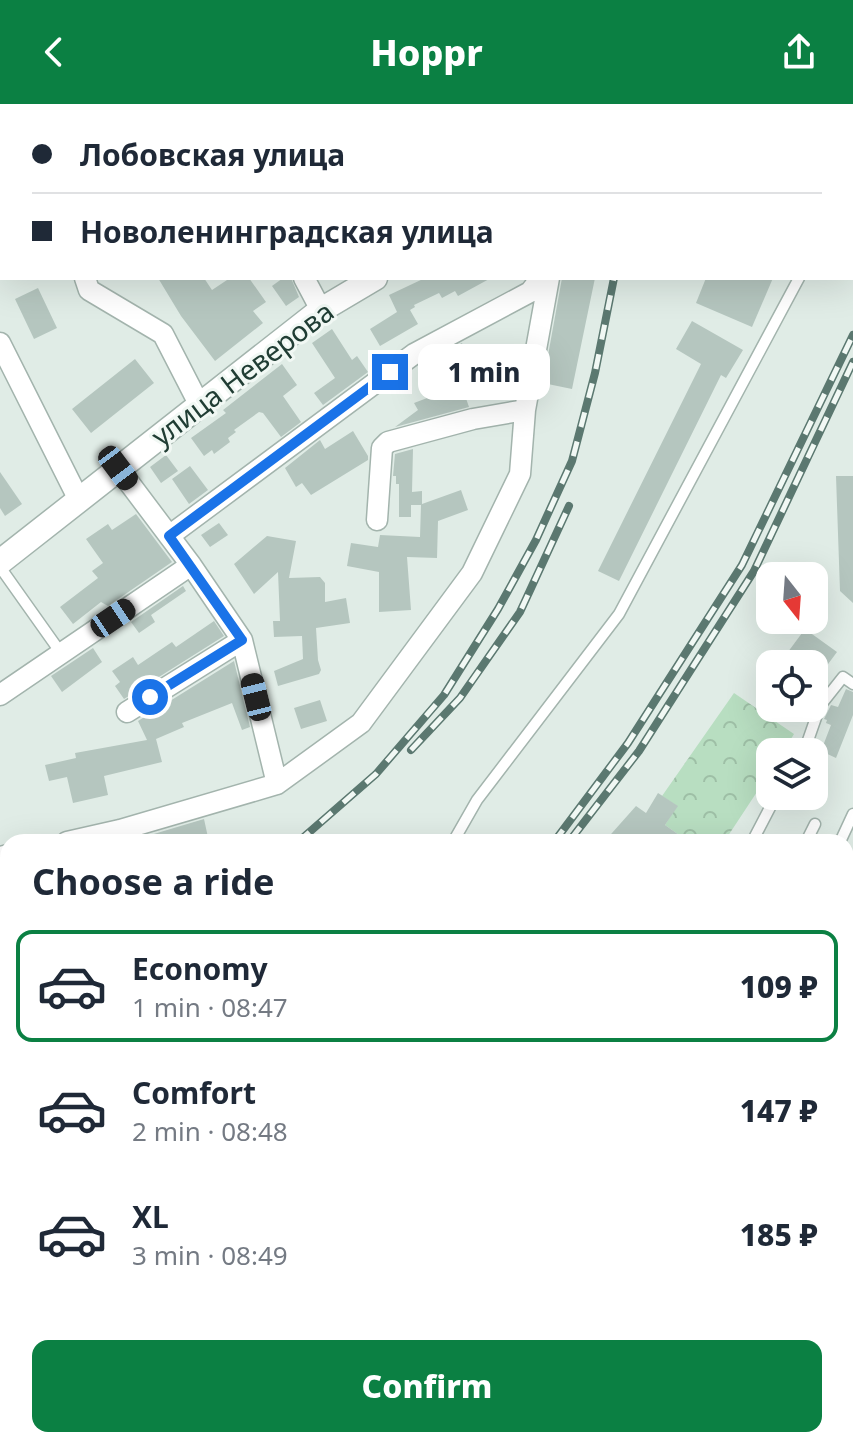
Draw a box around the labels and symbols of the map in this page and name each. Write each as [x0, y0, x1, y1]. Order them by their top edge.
street label: улица Неверова [143, 292, 341, 454]
callout: 1 min [418, 344, 550, 400]
route end [372, 354, 408, 390]
car [94, 442, 142, 494]
north arrow [756, 562, 828, 634]
car [86, 595, 140, 641]
car [239, 671, 273, 723]
route start [132, 679, 168, 715]

